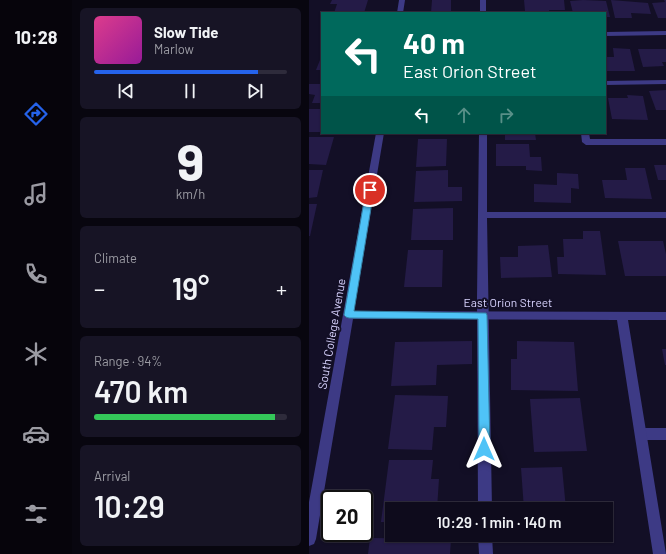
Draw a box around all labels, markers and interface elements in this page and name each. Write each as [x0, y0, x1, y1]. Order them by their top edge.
text: Slow Tide [154, 23, 218, 41]
text: 10:28 [14, 26, 58, 48]
text: 40 m [403, 26, 465, 60]
icon: left [337, 28, 389, 80]
text: Marlow [154, 41, 194, 57]
text: East Orion Street [403, 60, 536, 82]
icon: previous [115, 80, 137, 102]
icon: pause [179, 80, 201, 102]
icon: next [244, 80, 266, 102]
icon: directions [22, 100, 50, 128]
icon: left [411, 104, 433, 126]
icon: ahead [453, 104, 475, 126]
icon: right [495, 104, 517, 126]
text: 9 [177, 129, 204, 191]
pin [353, 173, 387, 207]
icon: arrive [359, 179, 381, 201]
icon: music [22, 180, 50, 208]
text: km/h [176, 186, 205, 202]
text: Climate [94, 250, 137, 266]
icon: phone [22, 260, 50, 288]
text: 19° [172, 270, 209, 306]
text: − [94, 275, 105, 301]
text: + [276, 275, 287, 301]
street label: South College Avenue [314, 277, 348, 390]
street label: East Orion Street [464, 295, 552, 309]
icon: climate [22, 340, 50, 368]
text: Range · 94% [94, 353, 162, 369]
text: 470 km [94, 373, 188, 409]
icon: car [22, 420, 50, 448]
position arrow [463, 428, 505, 470]
text: Arrival [94, 468, 130, 484]
text: 10:29 [94, 488, 165, 524]
speed limit sign: 20 [321, 490, 373, 542]
icon: filters [22, 500, 50, 528]
text: 10:29 · 1 min · 140 m [437, 513, 561, 531]

